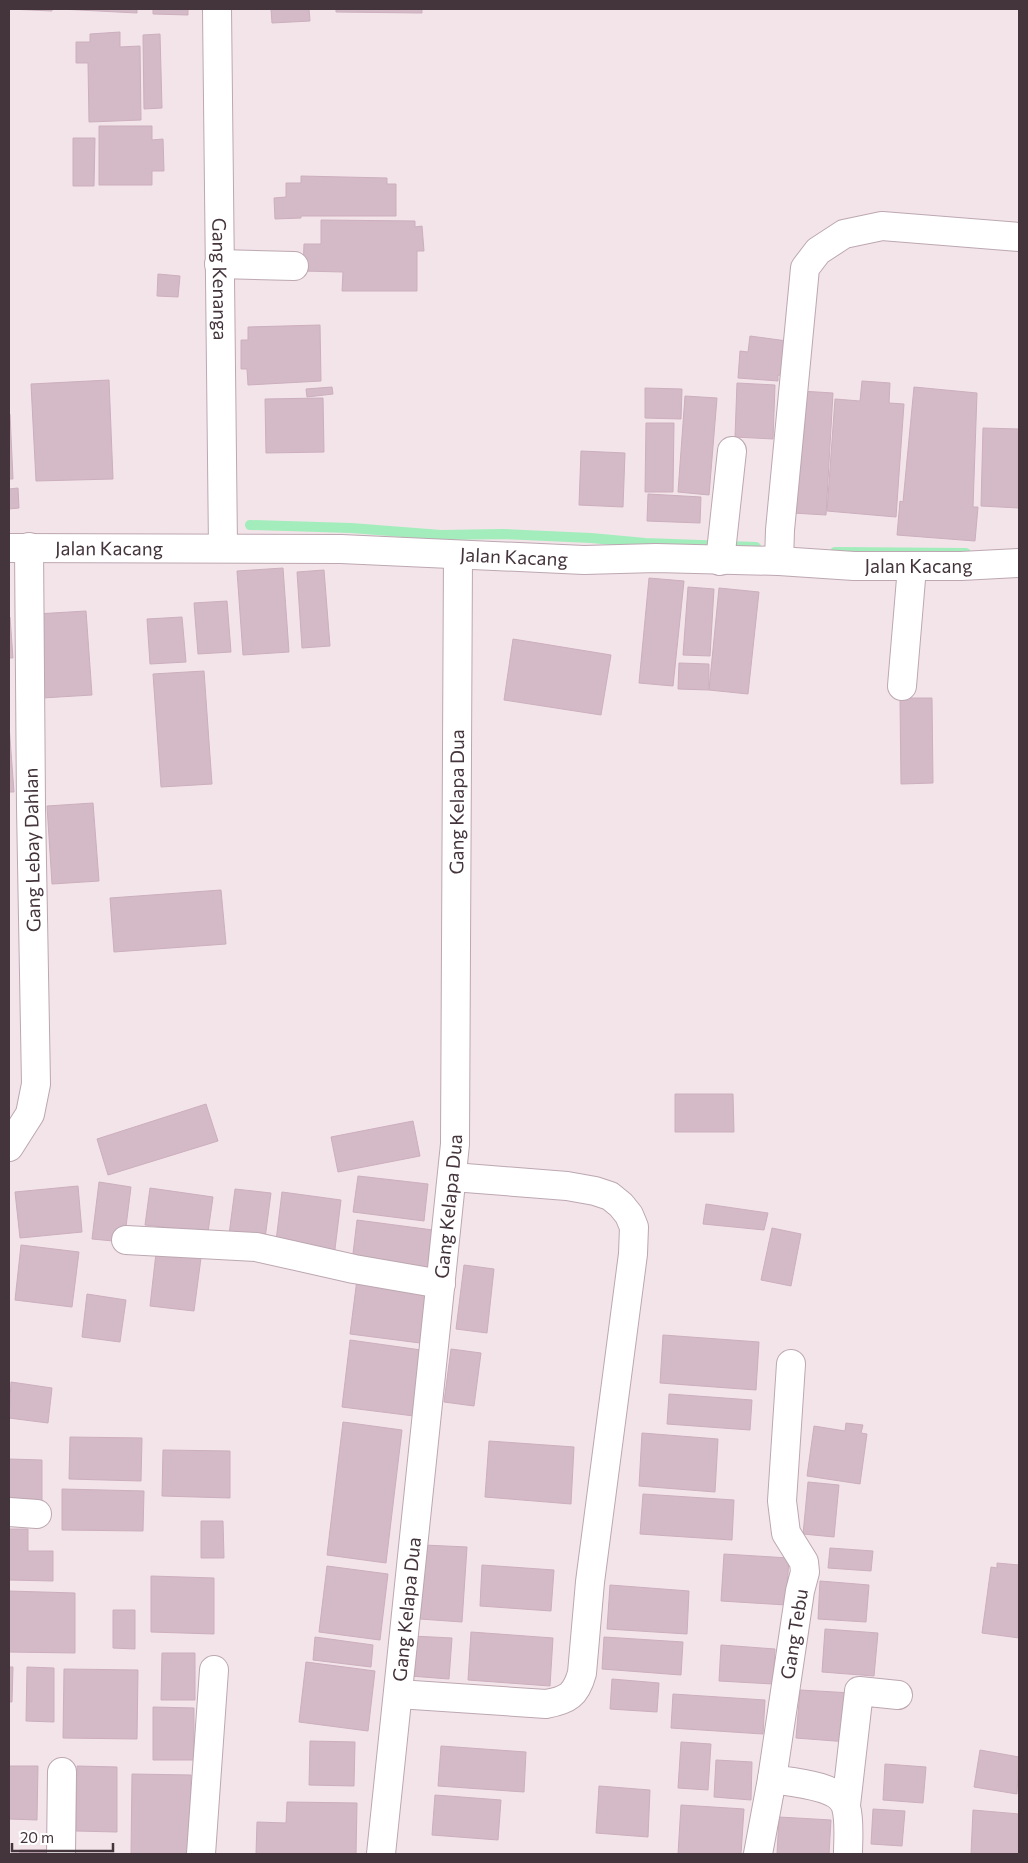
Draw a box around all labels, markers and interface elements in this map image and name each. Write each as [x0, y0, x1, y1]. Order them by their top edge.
street label: Gang Kenanga [208, 218, 233, 340]
street label: Jalan Kacang [55, 536, 163, 559]
street label: Jalan Kacang [459, 542, 568, 570]
street label: Jalan Kacang [865, 553, 973, 577]
street label: Gang Kelapa Dua [444, 729, 468, 874]
street label: Gang Lebay Dahlan [19, 768, 44, 932]
street label: Gang Kelapa Dua [429, 1134, 466, 1280]
street label: Gang Kelapa Dua [387, 1536, 425, 1683]
street label: Gang Tebu [775, 1587, 812, 1681]
scale bar [12, 1820, 114, 1852]
text: 20 m [20, 1828, 54, 1846]

